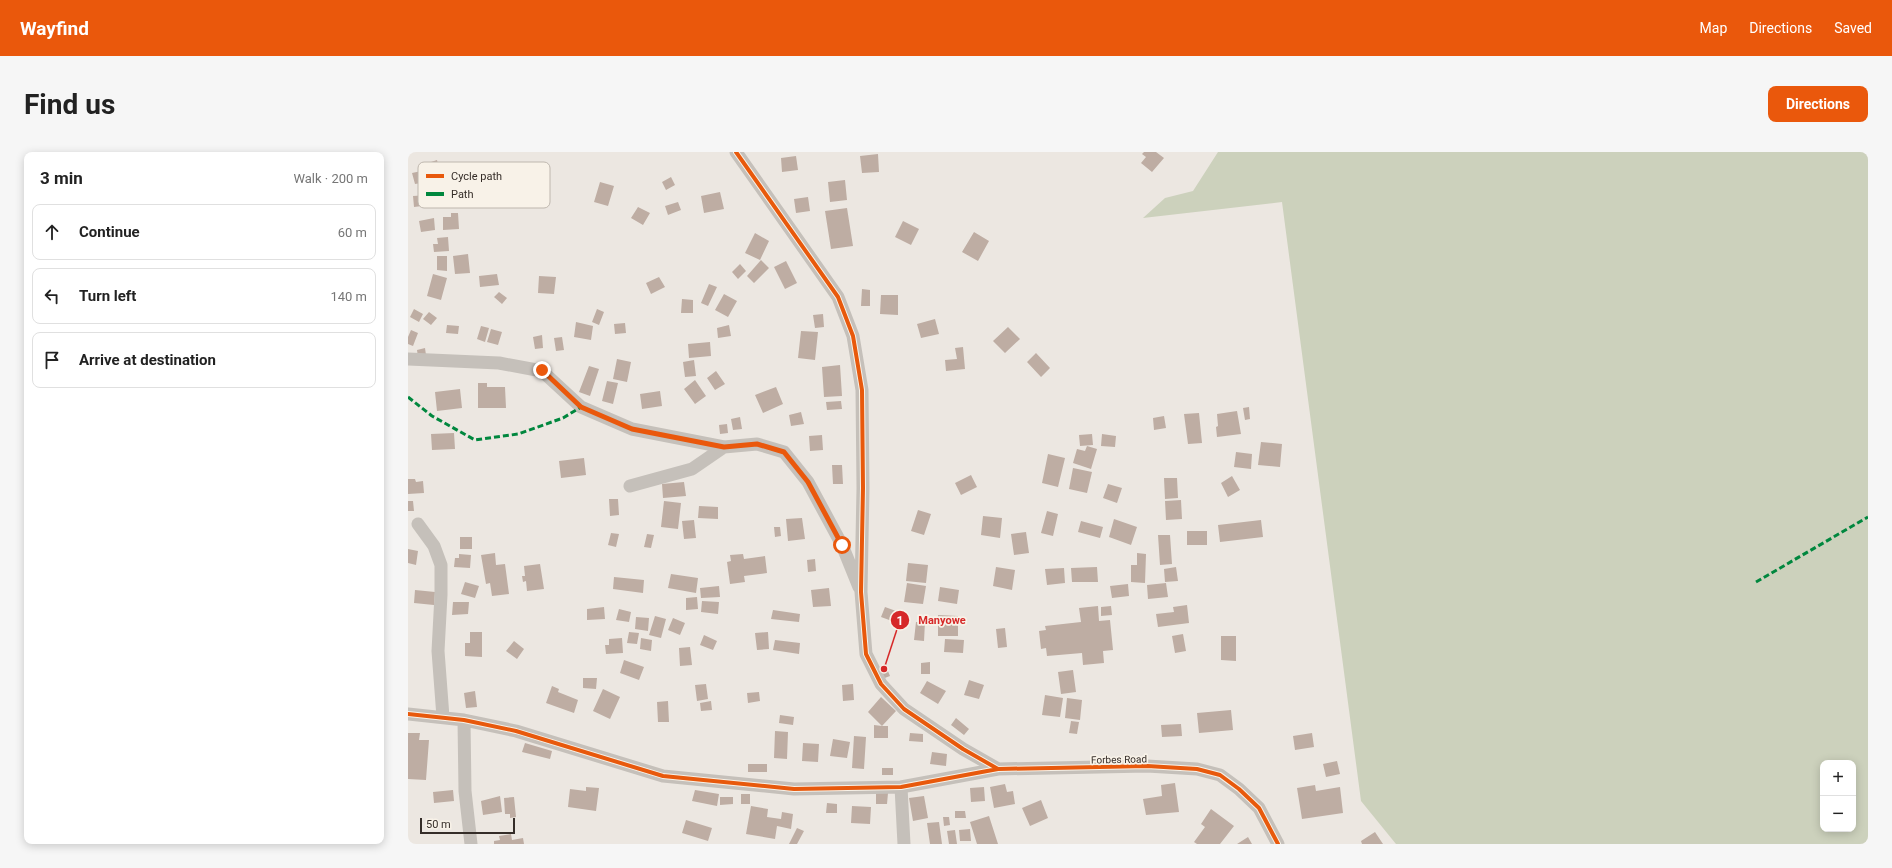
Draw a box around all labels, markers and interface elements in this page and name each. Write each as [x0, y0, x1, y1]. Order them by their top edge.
text: Wayfind [20, 17, 89, 40]
text: Map [1700, 20, 1727, 36]
text: Directions [1749, 20, 1812, 36]
text: Saved [1834, 20, 1872, 36]
button: Directions [1768, 86, 1868, 122]
text: Find us [24, 88, 115, 121]
legend [418, 162, 550, 208]
text: 3 min [40, 168, 83, 188]
text: Cycle path [451, 170, 502, 183]
text: Walk · 200 m [293, 171, 368, 186]
text: Path [451, 188, 474, 201]
icon: ahead [41, 221, 63, 243]
text: Continue [79, 223, 140, 241]
text: 60 m [338, 225, 367, 240]
icon: left [41, 285, 63, 307]
text: Turn left [79, 287, 136, 305]
text: 140 m [330, 289, 367, 304]
icon: arrive [41, 349, 63, 371]
text: Arrive at destination [79, 351, 216, 369]
route end [533, 361, 551, 379]
route start [833, 536, 851, 554]
callout: Manyowe [890, 609, 974, 632]
text: 1 [897, 614, 903, 628]
text: Manyowe [918, 614, 966, 627]
street label: Forbes Road [1091, 754, 1147, 765]
map controls [1820, 760, 1856, 832]
button: + [1820, 760, 1856, 796]
button: − [1820, 796, 1856, 832]
scale bar [420, 816, 515, 835]
text: 50 m [426, 818, 451, 831]

